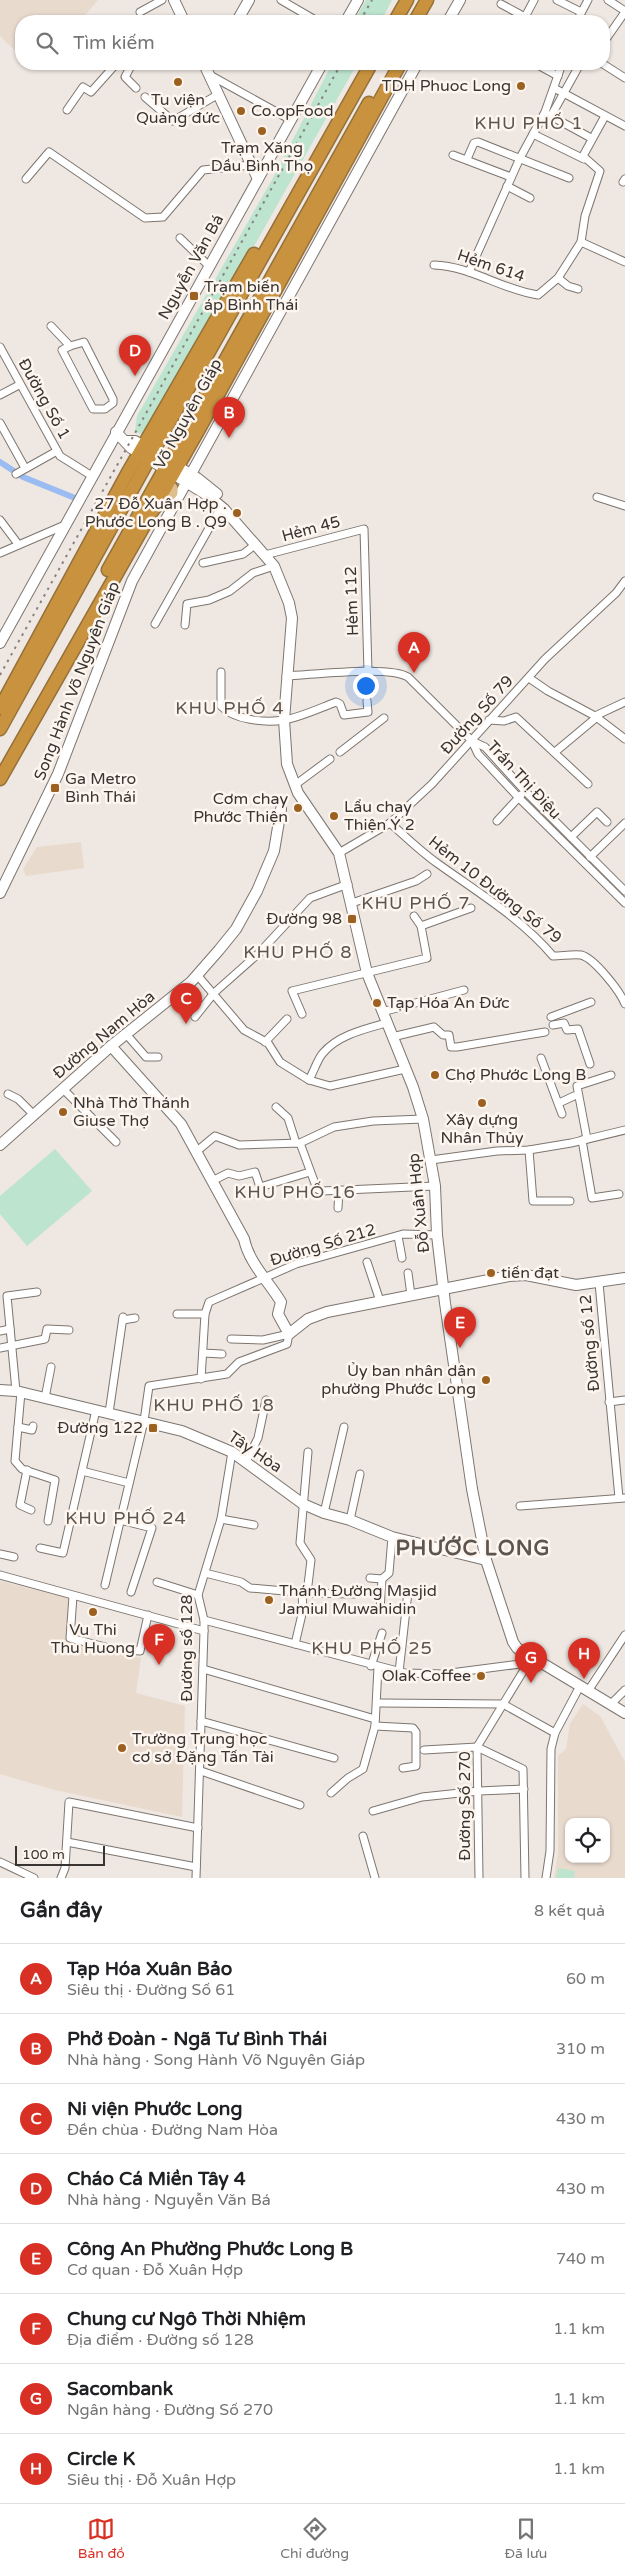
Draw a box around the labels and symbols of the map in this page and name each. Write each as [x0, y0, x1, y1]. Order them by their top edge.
marker: Tu viện Quảng đức [172, 76, 184, 88]
place label: TDH Phuoc Long [382, 76, 511, 96]
marker: TDH Phuoc Long [515, 80, 527, 92]
place label: Tu viện Quảng đức [136, 90, 220, 128]
place label: Co.opFood [251, 101, 334, 121]
marker: Co.opFood [235, 105, 247, 117]
district label: KHU PHỐ 1 [474, 112, 584, 134]
marker: Trạm Xăng Dầu Bình Thọ [256, 125, 268, 137]
place label: Trạm Xăng Dầu Bình Thọ [211, 138, 313, 176]
street label: Nguyễn Văn Bá [154, 211, 228, 323]
street label: Hẻm 614 [455, 245, 527, 287]
place label: Trạm biến áp Bình Thái [204, 277, 298, 315]
marker: Trạm biến áp Bình Thái [188, 290, 200, 302]
pin: D [119, 335, 151, 376]
street label: Đường Số 1 [14, 355, 74, 443]
street label: Võ Nguyên Giáp [149, 355, 227, 473]
pin: B [213, 397, 245, 438]
place label: 27 Đỗ Xuân Hợp . Phước Long B . Q9 [85, 494, 227, 532]
marker: 27 Đỗ Xuân Hợp . Phước Long B . Q9 [231, 507, 243, 519]
street label: Hẻm 45 [280, 512, 342, 546]
street label: Hẻm 112 [341, 566, 363, 636]
street label: Song Hành Võ Nguyên Giáp [30, 579, 124, 783]
pin: A [398, 632, 430, 673]
street label: Đường Số 79 [436, 671, 518, 759]
your location [353, 673, 379, 699]
district label: KHU PHỐ 4 [175, 697, 285, 719]
street label: Trần Thị Điệu [483, 737, 565, 823]
place label: Ga Metro Bình Thái [65, 769, 136, 807]
marker: Ga Metro Bình Thái [49, 782, 61, 794]
place label: Cơm chay Phước Thiện [193, 789, 288, 827]
place label: Lẩu chay Thiện Ý 2 [344, 797, 415, 835]
marker: Cơm chay Phước Thiện [292, 802, 304, 814]
marker: Lẩu chay Thiện Ý 2 [328, 810, 340, 822]
street label: Hẻm 10 Đường Số 79 [424, 832, 566, 948]
district label: KHU PHỐ 7 [361, 892, 471, 914]
place label: Đường 98 [266, 909, 342, 929]
marker: Đường 98 [346, 913, 358, 925]
district label: KHU PHỐ 8 [243, 941, 353, 963]
pin: C [170, 983, 202, 1024]
street label: Đường Nam Hòa [49, 987, 159, 1083]
place label: Tạp Hóa An Đức [387, 993, 510, 1013]
marker: Tạp Hóa An Đức [371, 997, 383, 1009]
place label: Chợ Phước Long B [445, 1065, 586, 1085]
marker: Chợ Phước Long B [429, 1069, 441, 1081]
place label: Nhà Thờ Thánh Giuse Thợ [73, 1093, 190, 1131]
marker: Xây dựng Nhân Thủy [476, 1097, 488, 1109]
marker: Nhà Thờ Thánh Giuse Thợ [57, 1106, 69, 1118]
place label: Xây dựng Nhân Thủy [441, 1110, 524, 1148]
street label: Đỗ Xuân Hợp [404, 1152, 434, 1254]
district label: KHU PHỐ 16 [234, 1181, 356, 1203]
street label: Đường Số 212 [268, 1219, 378, 1271]
place label: tiến đạt [501, 1263, 559, 1283]
marker: tiến đạt [485, 1267, 497, 1279]
street label: Đường số 12 [576, 1294, 604, 1392]
pin: E [444, 1307, 476, 1348]
place label: Ủy ban nhân dân phường Phước Long [321, 1361, 476, 1399]
marker: Ủy ban nhân dân phường Phước Long [480, 1374, 492, 1386]
district label: KHU PHỐ 18 [153, 1394, 275, 1416]
place label: Đường 122 [57, 1418, 143, 1438]
marker: Đường 122 [147, 1422, 159, 1434]
street label: Tây Hòa [224, 1427, 286, 1477]
district label: KHU PHỐ 24 [65, 1507, 187, 1529]
district label: PHƯỚC LONG [396, 1535, 550, 1561]
place label: Thánh Đường Masjid Jamiul Muwahidin [279, 1581, 437, 1619]
street label: Đường số 128 [177, 1594, 197, 1702]
marker: Thánh Đường Masjid Jamiul Muwahidin [263, 1594, 275, 1606]
marker: Vu Thi Thu Huong [87, 1606, 99, 1618]
place label: Vu Thi Thu Huong [51, 1620, 135, 1658]
pin: F [143, 1624, 175, 1665]
district label: KHU PHỐ 25 [311, 1637, 433, 1659]
pin: H [568, 1638, 600, 1679]
pin: G [515, 1642, 547, 1683]
place label: Olak Coffee [382, 1666, 471, 1686]
marker: Olak Coffee [475, 1670, 487, 1682]
place label: Trường Trung học cơ sở Đặng Tấn Tài [132, 1729, 274, 1767]
marker: Trường Trung học cơ sở Đặng Tấn Tài [116, 1742, 128, 1754]
street label: Đường Số 270 [455, 1751, 475, 1861]
scale bar [15, 1843, 105, 1866]

